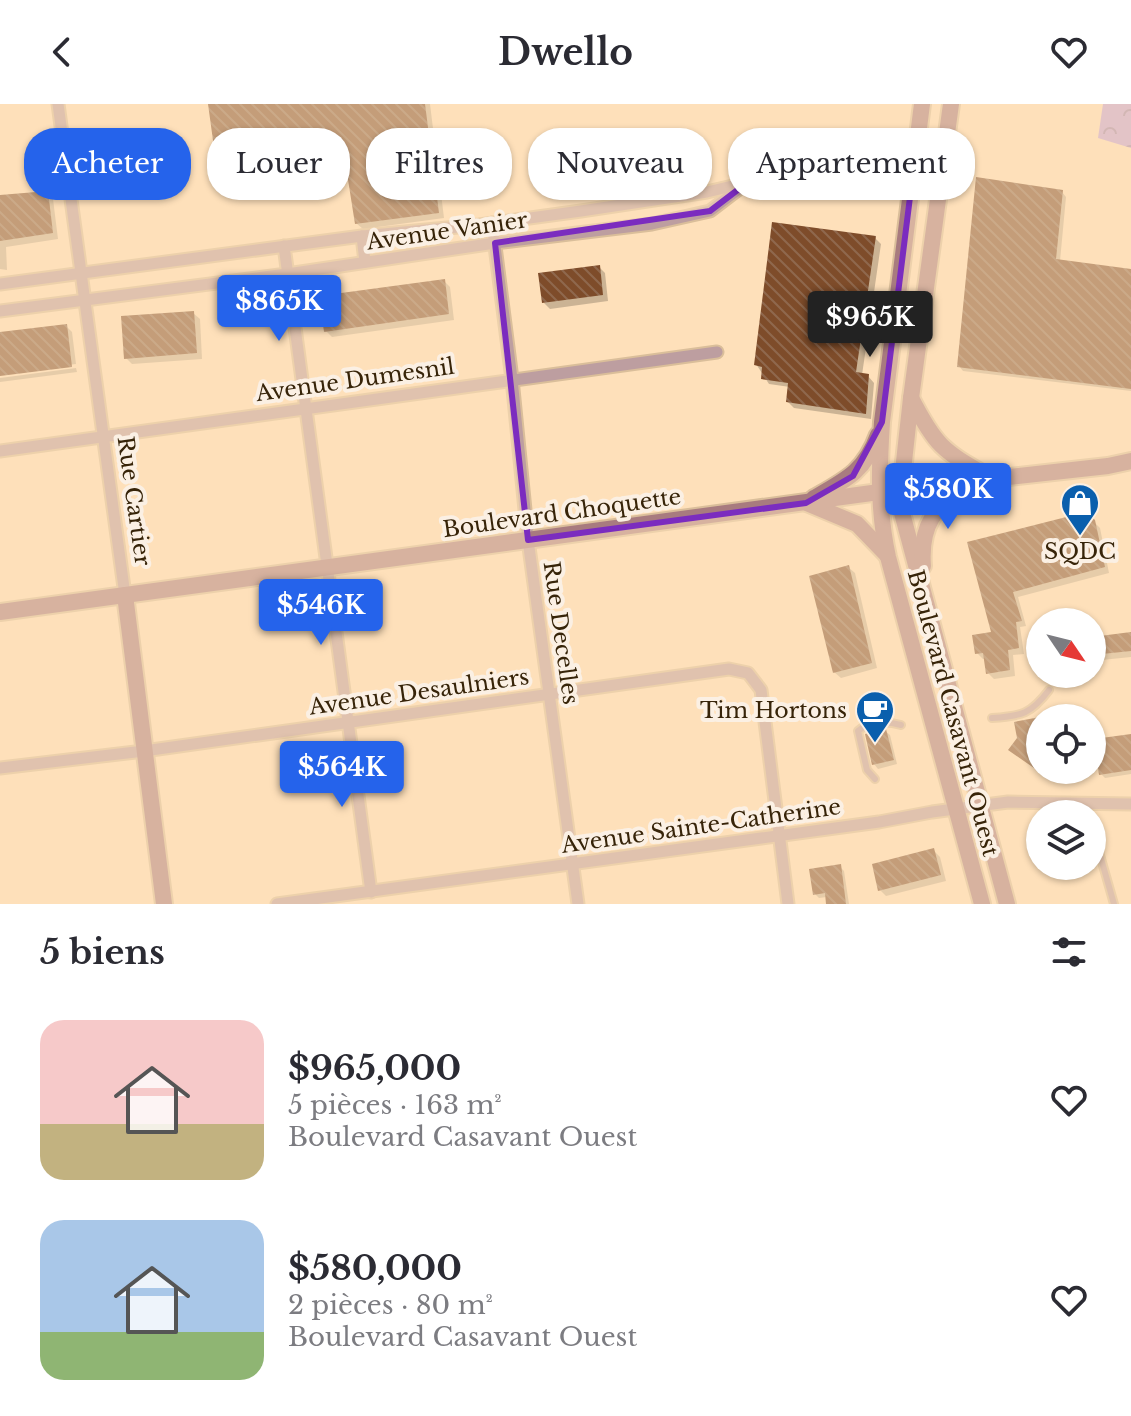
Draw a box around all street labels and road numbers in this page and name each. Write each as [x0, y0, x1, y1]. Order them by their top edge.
street label: Avenue Vanier [364, 206, 530, 256]
street label: Avenue Dumesnil [253, 353, 456, 407]
street label: Rue Cartier [112, 435, 157, 568]
street label: Boulevard Choquette [441, 483, 683, 543]
street label: Rue Decelles [538, 560, 584, 706]
street label: Boulevard Casavant Ouest [902, 567, 1004, 860]
street label: Avenue Desaulniers [306, 663, 531, 721]
street label: Avenue Sainte-Catherine [559, 793, 842, 859]

